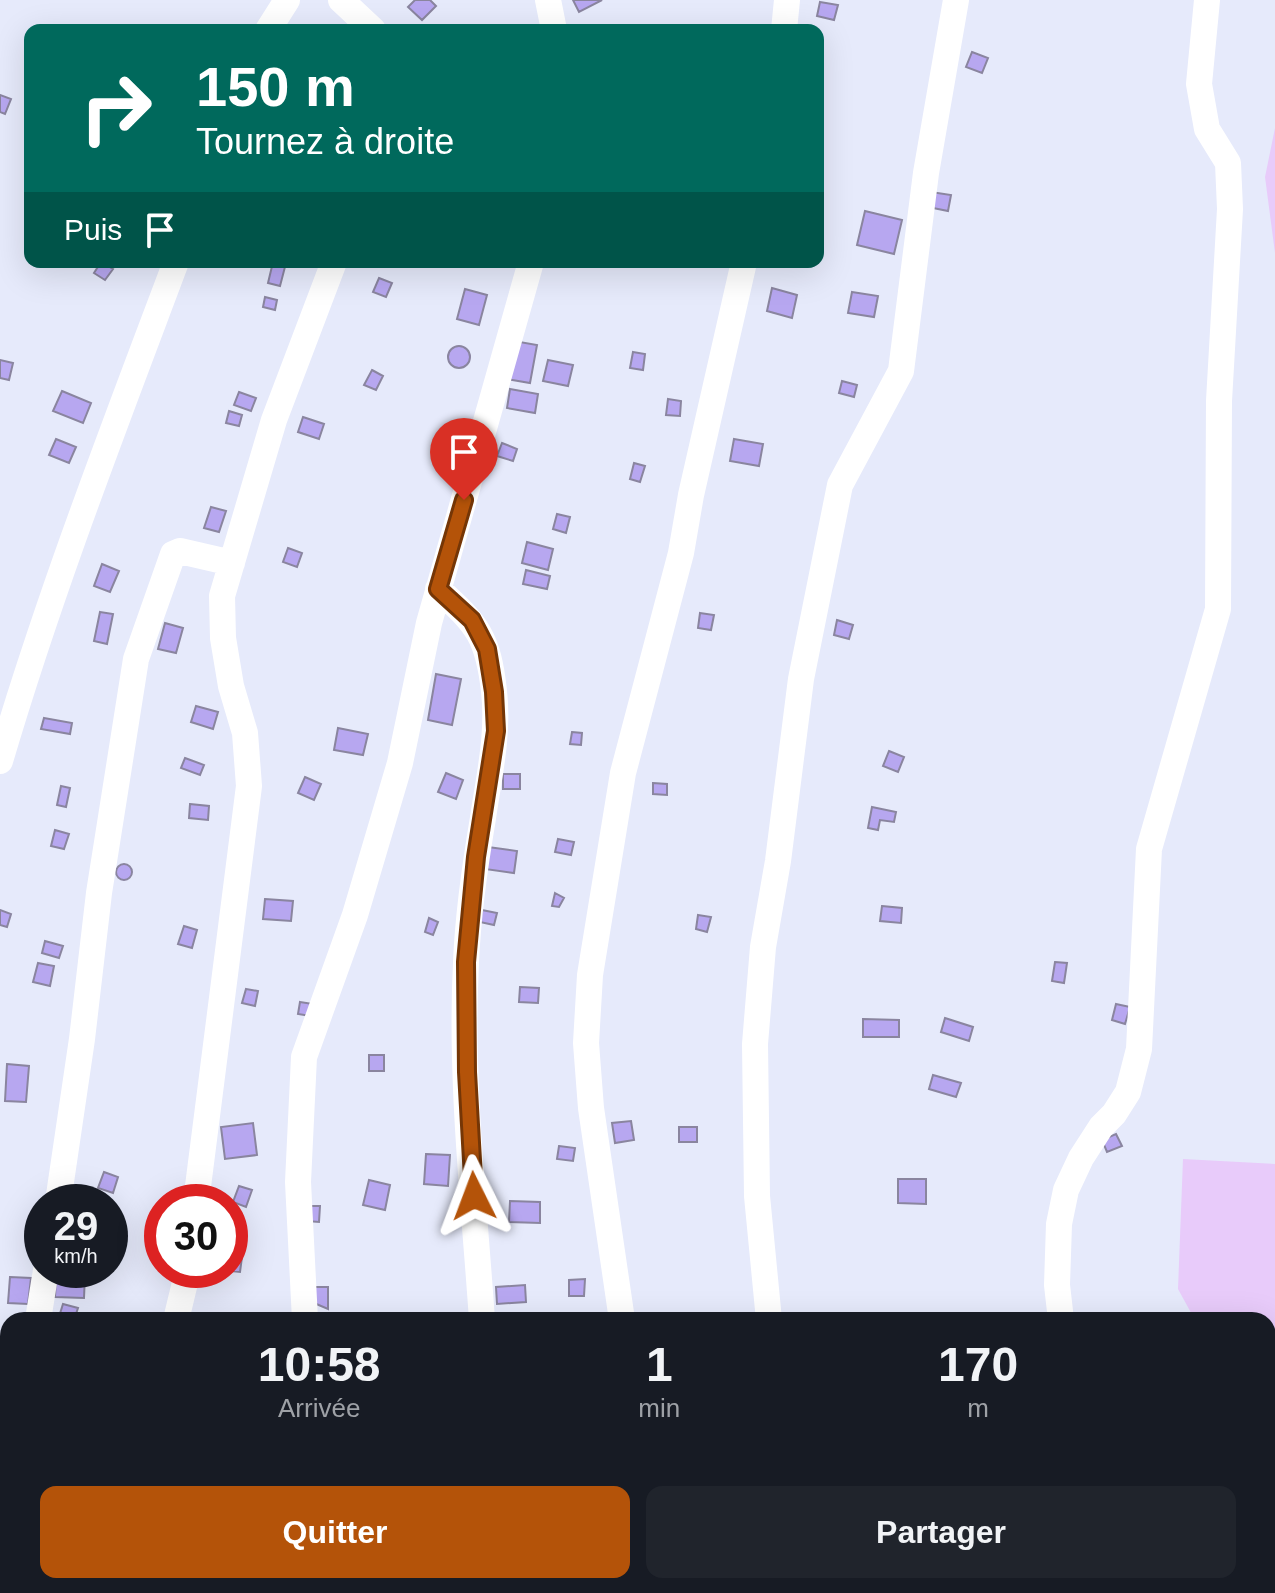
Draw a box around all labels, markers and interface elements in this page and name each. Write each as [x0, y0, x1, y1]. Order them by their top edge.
text: 150 m [196, 55, 355, 118]
icon: right [64, 56, 168, 160]
text: Tournez à droite [196, 121, 454, 162]
icon: arrive [138, 208, 182, 252]
text: Puis [64, 213, 122, 246]
pin [430, 418, 498, 500]
icon: arrive [442, 430, 486, 474]
position arrow [432, 1154, 516, 1238]
speed limit sign: 30 [144, 1184, 248, 1288]
text: 29 [54, 1204, 98, 1248]
text: km/h [54, 1245, 98, 1267]
text: 10:58 [258, 1338, 381, 1391]
text: 1 [646, 1338, 673, 1391]
text: 170 [938, 1338, 1018, 1391]
text: Arrivée [278, 1393, 360, 1423]
text: min [638, 1393, 680, 1423]
text: m [967, 1393, 989, 1423]
button: Quitter [40, 1486, 630, 1578]
button: Partager [646, 1486, 1236, 1578]

